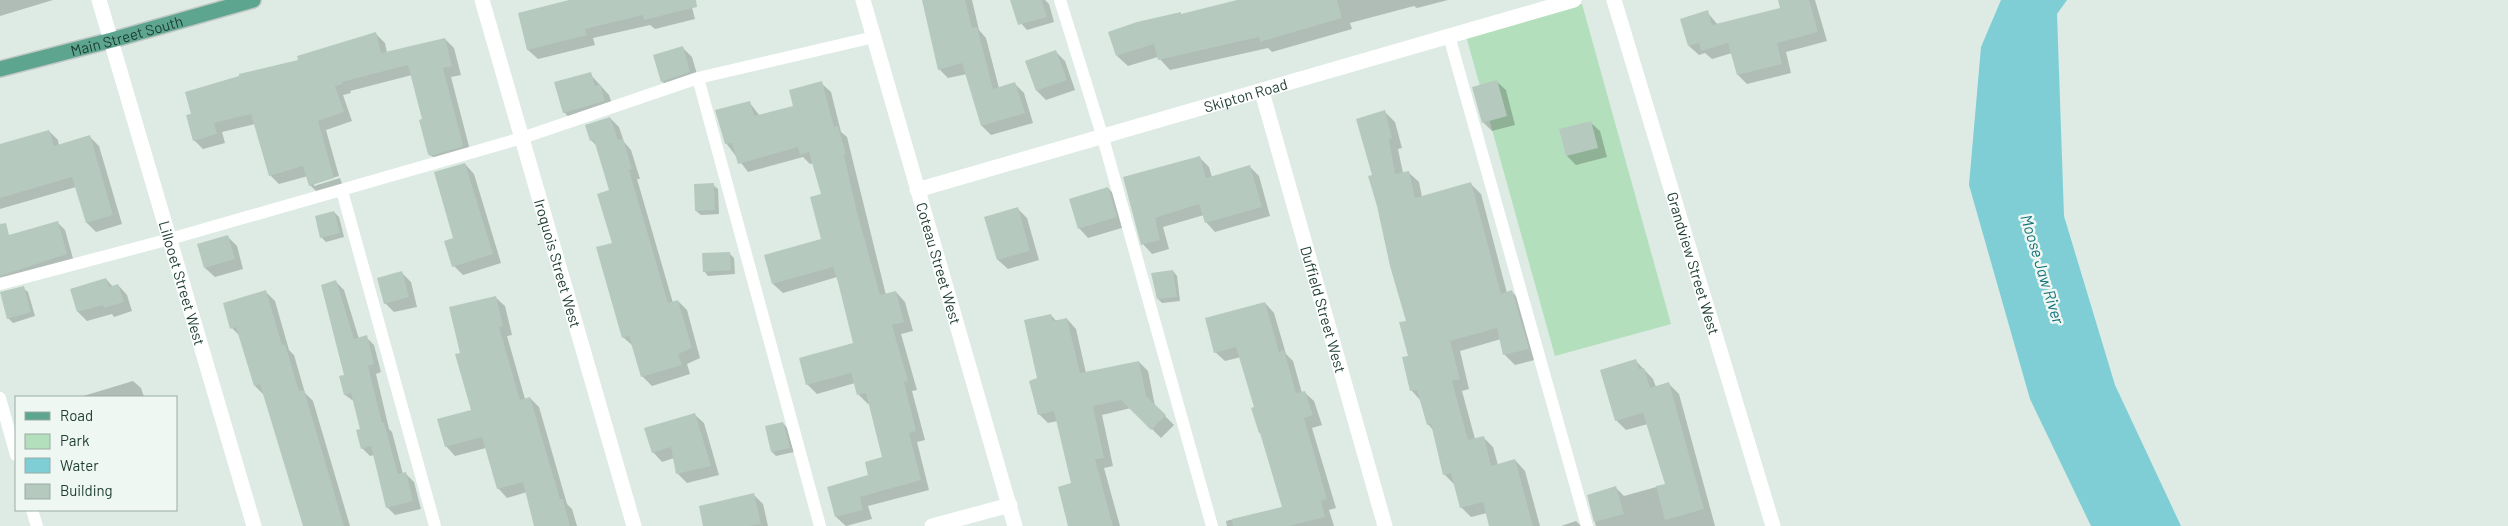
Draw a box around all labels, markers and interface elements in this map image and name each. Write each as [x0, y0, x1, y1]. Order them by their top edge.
street label: Main Street South [68, 11, 185, 59]
street label: Skipton Road [1202, 74, 1289, 116]
street label: Grandview Street West [1664, 190, 1724, 337]
street label: Iroquois Street West [531, 197, 585, 330]
street label: Coteau Street West [913, 200, 965, 326]
water label: Moose Jaw River [2017, 212, 2069, 327]
street label: Lillooet Street West [156, 219, 209, 347]
street label: Duffield Street West [1297, 244, 1350, 375]
legend [15, 396, 178, 511]
text: Road [60, 406, 93, 424]
text: Park [60, 431, 90, 449]
text: Water [60, 456, 99, 474]
text: Building [60, 481, 113, 499]

